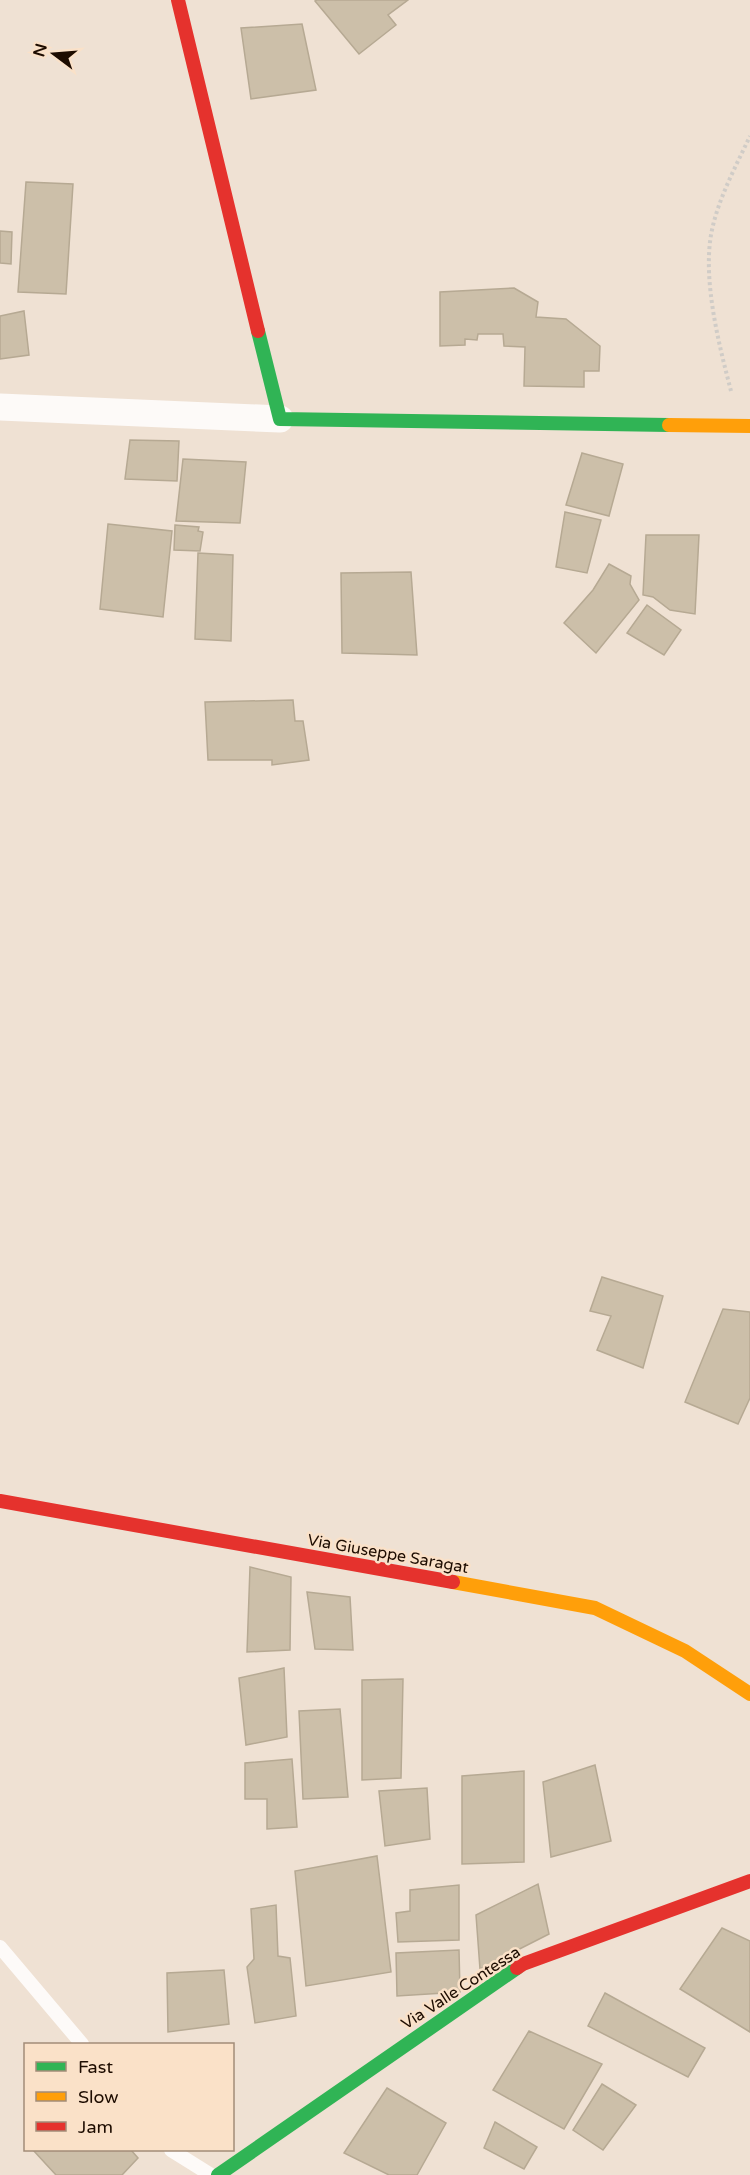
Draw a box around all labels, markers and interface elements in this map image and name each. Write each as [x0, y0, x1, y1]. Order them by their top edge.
north arrow [24, 24, 84, 84]
text: N [29, 41, 52, 59]
street label: Via Giuseppe Saragat [306, 1530, 470, 1578]
street label: Via Valle Contessa [398, 1942, 524, 2034]
legend [24, 2043, 234, 2151]
text: Fast [78, 2056, 113, 2078]
text: Slow [78, 2086, 119, 2108]
text: Jam [78, 2116, 113, 2138]

